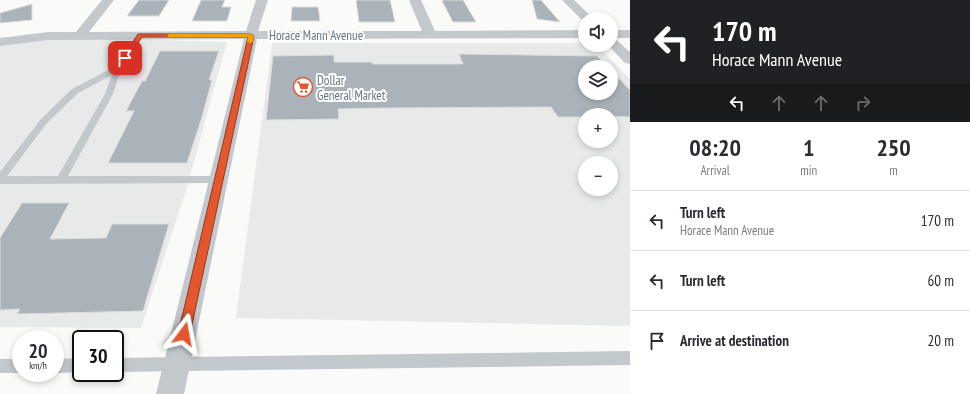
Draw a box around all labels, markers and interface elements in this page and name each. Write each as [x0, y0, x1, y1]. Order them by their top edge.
map controls [578, 12, 618, 196]
button: sound [578, 12, 618, 52]
text: 170 m [712, 12, 776, 49]
icon: left [646, 16, 698, 68]
street label: Horace Mann Avenue [269, 27, 363, 44]
pin [108, 41, 142, 75]
icon: arrive [114, 47, 136, 69]
text: Horace Mann Avenue [712, 48, 842, 71]
button: layers [578, 60, 618, 100]
place label: Dollar General Market [317, 72, 386, 104]
supermarket icon: Dollar General Market [292, 76, 314, 98]
icon: left [726, 92, 748, 114]
icon: ahead [768, 92, 790, 114]
icon: ahead [810, 92, 832, 114]
icon: right [852, 92, 874, 114]
button: + [578, 108, 618, 148]
text: 08:20 [689, 132, 741, 163]
text: 1 [803, 132, 814, 163]
text: 250 [876, 132, 911, 163]
button: − [578, 156, 618, 196]
text: Arrival [700, 162, 730, 179]
text: min [800, 162, 817, 179]
text: m [889, 162, 898, 179]
text: Turn left [680, 203, 725, 222]
icon: left [646, 210, 668, 232]
text: 170 m [921, 211, 954, 230]
text: Horace Mann Avenue [680, 222, 774, 239]
icon: left [646, 270, 668, 292]
text: Turn left [680, 271, 725, 290]
text: 60 m [928, 271, 954, 290]
position arrow [163, 313, 205, 355]
speed limit sign: 30 [72, 330, 124, 382]
icon: arrive [646, 330, 668, 352]
text: Arrive at destination [680, 331, 789, 350]
text: 20 m [928, 331, 954, 350]
text: 20 [28, 338, 48, 364]
text: km/h [29, 359, 47, 372]

